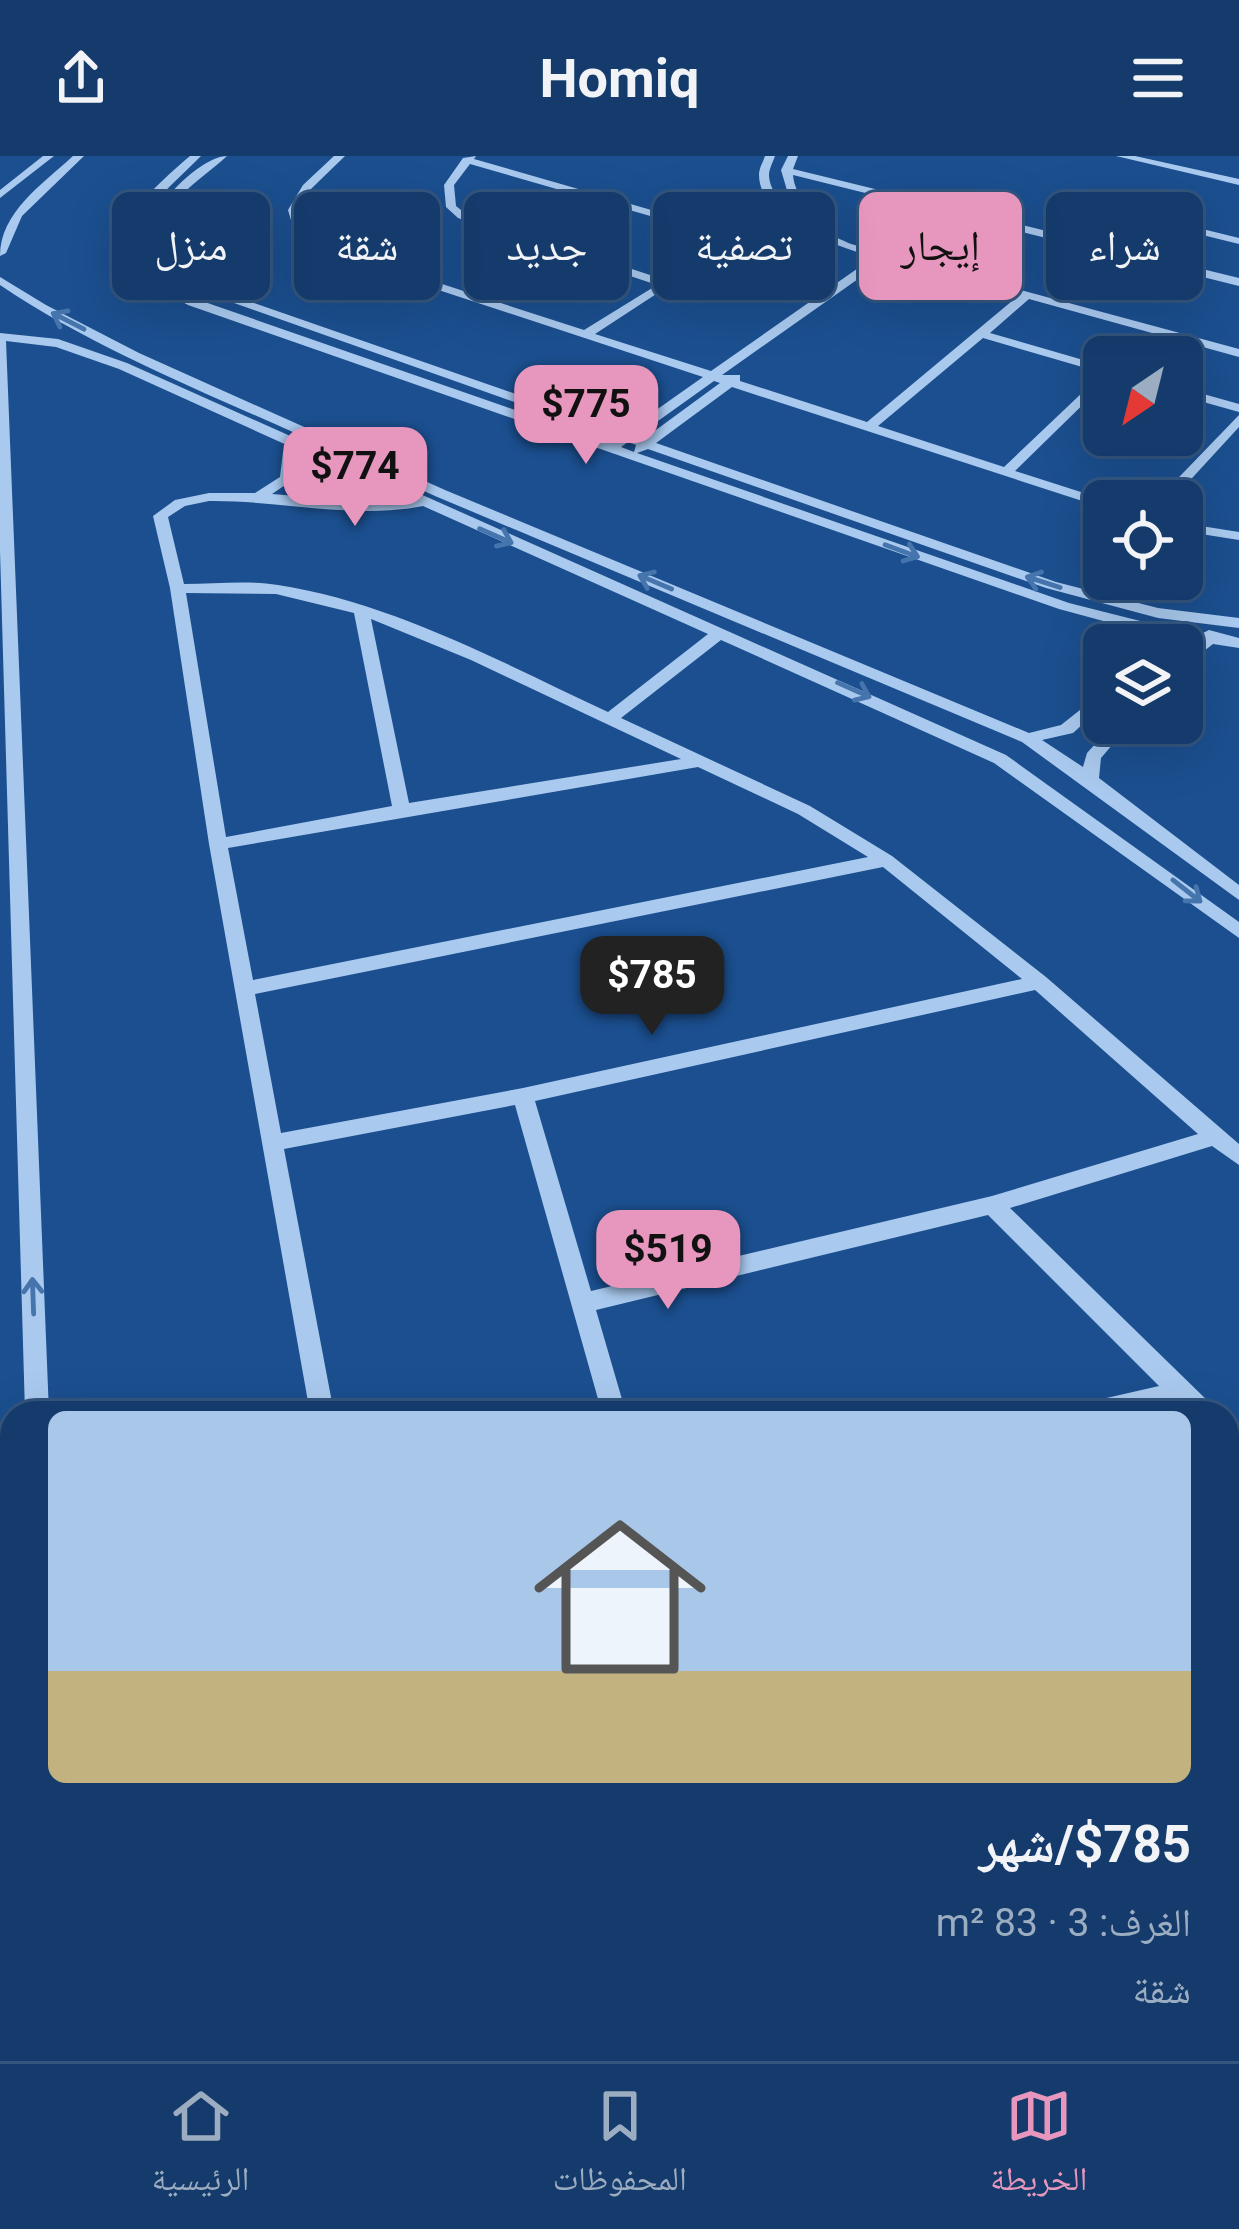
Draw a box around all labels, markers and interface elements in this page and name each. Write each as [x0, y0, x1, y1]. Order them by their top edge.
icon: share [48, 45, 114, 111]
icon: menu [1125, 45, 1191, 111]
text: Homiq [539, 47, 700, 110]
chip: منزل [112, 192, 270, 300]
chip: شقة [294, 192, 440, 300]
chip: جديد [464, 192, 629, 300]
chip: تصفية [653, 192, 835, 300]
chip: إيجار [859, 192, 1022, 300]
chip: شراء [1046, 192, 1203, 300]
one-way arrow [51, 309, 87, 332]
north arrow [1083, 336, 1203, 456]
map controls [1083, 336, 1203, 744]
pin: $775 [515, 365, 657, 467]
text: $775 [541, 381, 631, 427]
pin: $774 [284, 427, 426, 529]
text: $774 [310, 443, 400, 489]
button: locate [1083, 480, 1203, 600]
one-way arrow [477, 526, 513, 548]
one-way arrow [883, 542, 920, 563]
one-way arrow [1025, 569, 1063, 591]
one-way arrow [637, 570, 674, 591]
button: layers [1083, 624, 1203, 744]
one-way arrow [835, 681, 871, 703]
one-way arrow [1170, 877, 1202, 904]
pin: $785 [581, 936, 723, 1038]
text: $785 [607, 952, 697, 998]
pin: $519 [597, 1210, 739, 1312]
text: $519 [623, 1226, 713, 1272]
one-way arrow [21, 1277, 44, 1316]
icon: home [512, 1489, 728, 1705]
text: $785/شهر [979, 1815, 1191, 1874]
text: الغرف: 3 · 83 m² [936, 1900, 1191, 1946]
text: شقة [1133, 1967, 1191, 2013]
tab: الرئيسية [152, 2083, 249, 2211]
tab: المحفوظات [553, 2083, 687, 2211]
tab: الخريطة [990, 2083, 1087, 2211]

